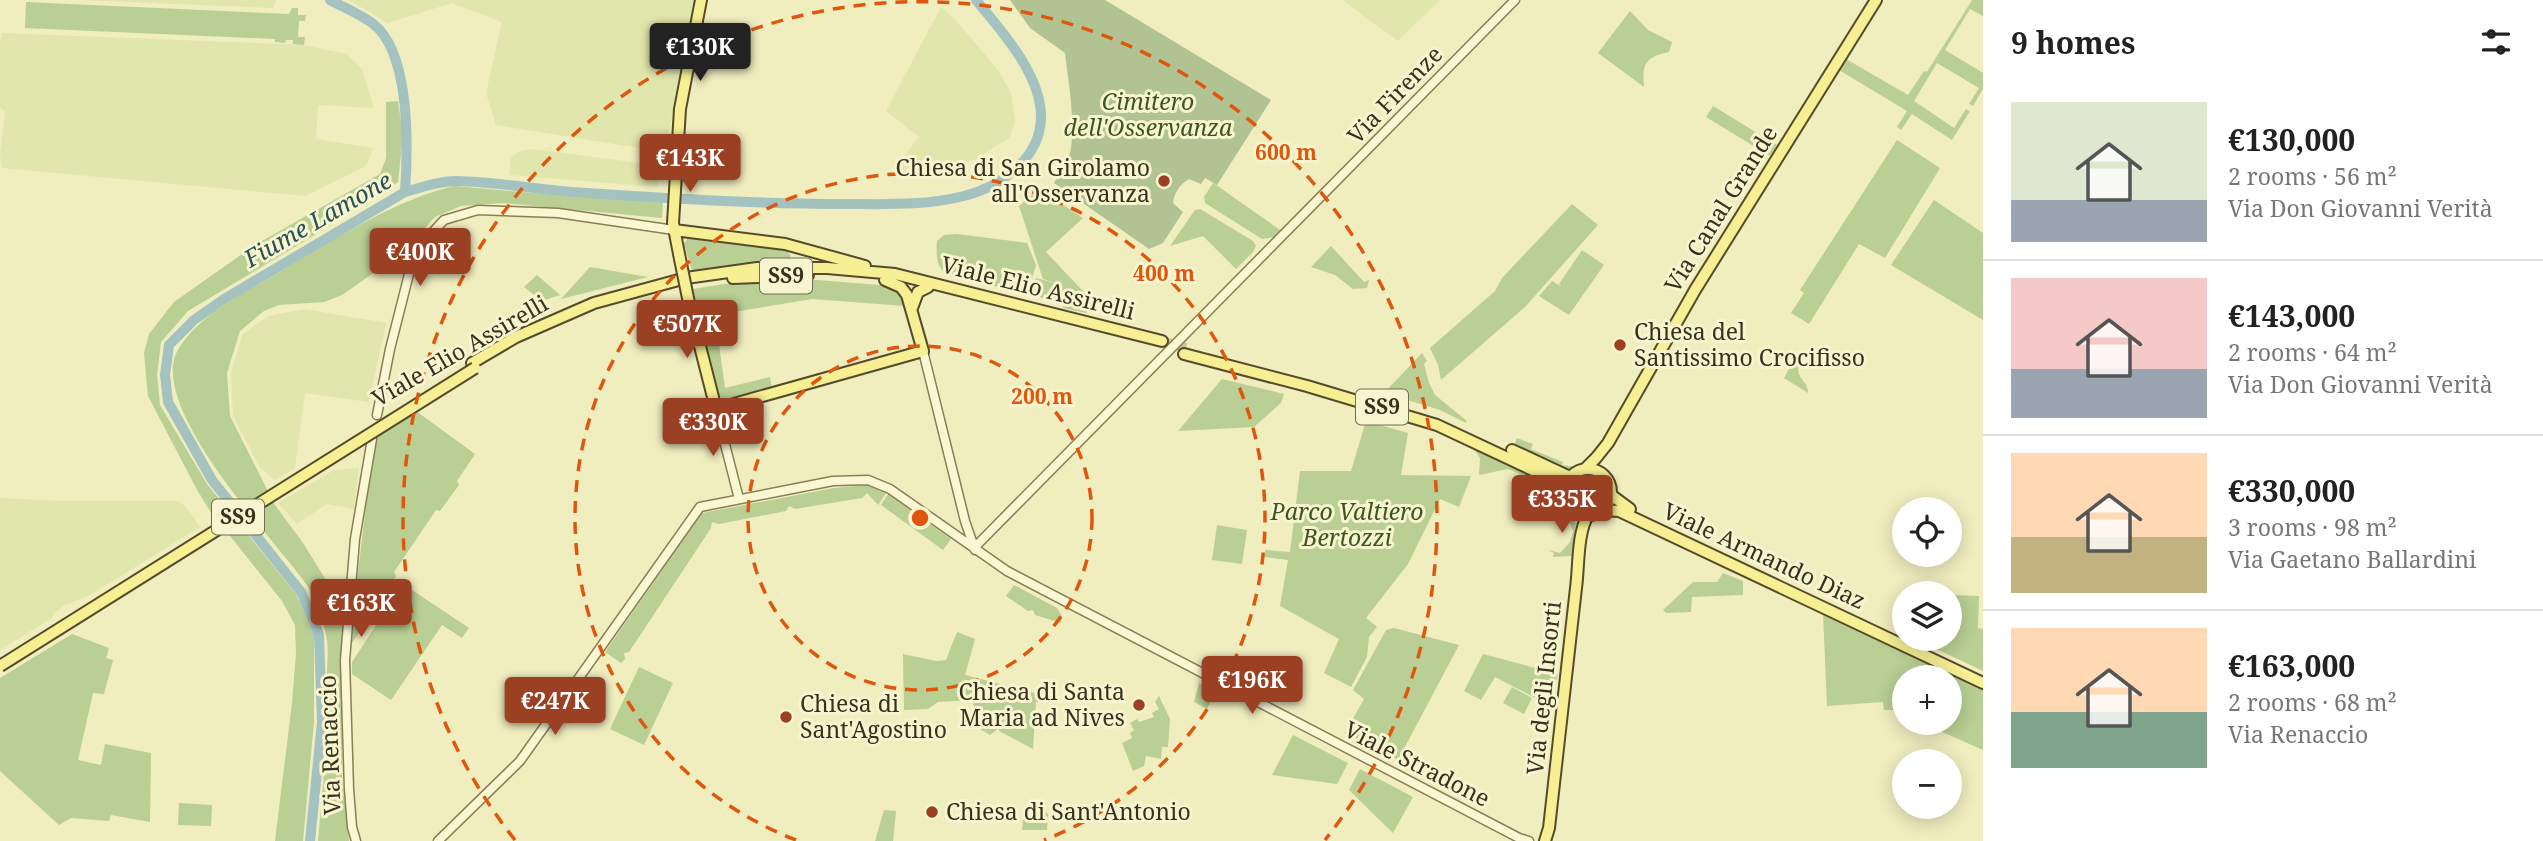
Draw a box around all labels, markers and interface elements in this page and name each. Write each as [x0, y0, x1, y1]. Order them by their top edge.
text: 9 homes [2011, 22, 2135, 63]
icon: filters [2477, 23, 2515, 61]
pin: €130K [651, 24, 749, 83]
text: €130K [666, 30, 734, 62]
street label: Via Firenze [1339, 38, 1449, 150]
park label: Cimitero dell'Osservanza [1064, 85, 1233, 143]
street label: Via Canal Grande [1656, 119, 1784, 298]
text: €130,000 [2228, 119, 2355, 160]
icon: home [2067, 130, 2151, 214]
pin: €143K [641, 134, 739, 194]
text: 600 m [1255, 138, 1317, 166]
text: €143K [656, 141, 724, 173]
place label: Chiesa di San Girolamo all'Osservanza [896, 151, 1150, 209]
text: 2 rooms · 56 m² [2228, 160, 2397, 192]
water label: Fiume Lamone [236, 163, 397, 275]
marker: Chiesa di San Girolamo all'Osservanza [1156, 173, 1172, 189]
text: Via Don Giovanni Verità [2228, 192, 2493, 224]
pin: €400K [371, 229, 469, 288]
text: €400K [386, 235, 454, 267]
street label: Viale Elio Assirelli [938, 248, 1139, 327]
road number: SS9 [760, 258, 812, 294]
text: 400 m [1133, 259, 1195, 287]
street label: Viale Elio Assirelli [366, 286, 554, 414]
text: €143,000 [2228, 295, 2355, 336]
pin: €507K [638, 300, 736, 360]
icon: home [2067, 306, 2151, 390]
text: €507K [653, 307, 721, 339]
place label: Chiesa del Santissimo Crocifisso [1634, 315, 1865, 373]
text: 2 rooms · 64 m² [2228, 336, 2397, 368]
marker: Chiesa del Santissimo Crocifisso [1612, 337, 1628, 353]
text: Via Don Giovanni Verità [2228, 368, 2493, 400]
text: 200 m [1011, 382, 1073, 410]
road number: SS9 [1356, 390, 1408, 424]
pin: €330K [664, 398, 762, 458]
text: €330K [679, 405, 747, 437]
text: €330,000 [2228, 470, 2355, 511]
pin: €335K [1513, 476, 1611, 535]
icon: home [2067, 481, 2151, 565]
text: €335K [1528, 482, 1596, 514]
street label: Viale Armando Diaz [1658, 494, 1871, 616]
park label: Parco Valtiero Bertozzi [1269, 495, 1424, 553]
map controls [1892, 497, 1962, 819]
button: locate [1892, 497, 1962, 567]
road number: SS9 [212, 500, 264, 534]
centre of rings [908, 506, 932, 530]
text: 3 rooms · 98 m² [2228, 511, 2397, 543]
text: Via Gaetano Ballardini [2228, 543, 2476, 575]
pin: €163K [312, 580, 410, 639]
button: layers [1892, 581, 1962, 651]
text: €163K [327, 586, 395, 618]
street label: Via degli Insorti [1518, 599, 1568, 776]
text: €163,000 [2228, 645, 2355, 686]
pin: €196K [1203, 656, 1301, 716]
icon: home [2067, 656, 2151, 740]
text: €196K [1218, 663, 1286, 695]
button: + [1892, 665, 1962, 735]
street label: Via Renaccio [311, 674, 347, 816]
place label: Chiesa di Santa Maria ad Nives [959, 675, 1125, 733]
pin: €247K [506, 678, 604, 737]
text: €247K [521, 684, 589, 716]
text: 2 rooms · 68 m² [2228, 686, 2397, 718]
place label: Chiesa di Sant'Agostino [800, 687, 947, 745]
marker: Chiesa di Santa Maria ad Nives [1131, 697, 1147, 713]
marker: Chiesa di Sant'Agostino [778, 709, 794, 725]
street label: Viale Stradone [1339, 713, 1496, 814]
text: Via Renaccio [2228, 718, 2368, 750]
button: − [1892, 749, 1962, 819]
place label: Chiesa di Sant'Antonio [946, 795, 1191, 827]
marker: Chiesa di Sant'Antonio [924, 804, 940, 820]

